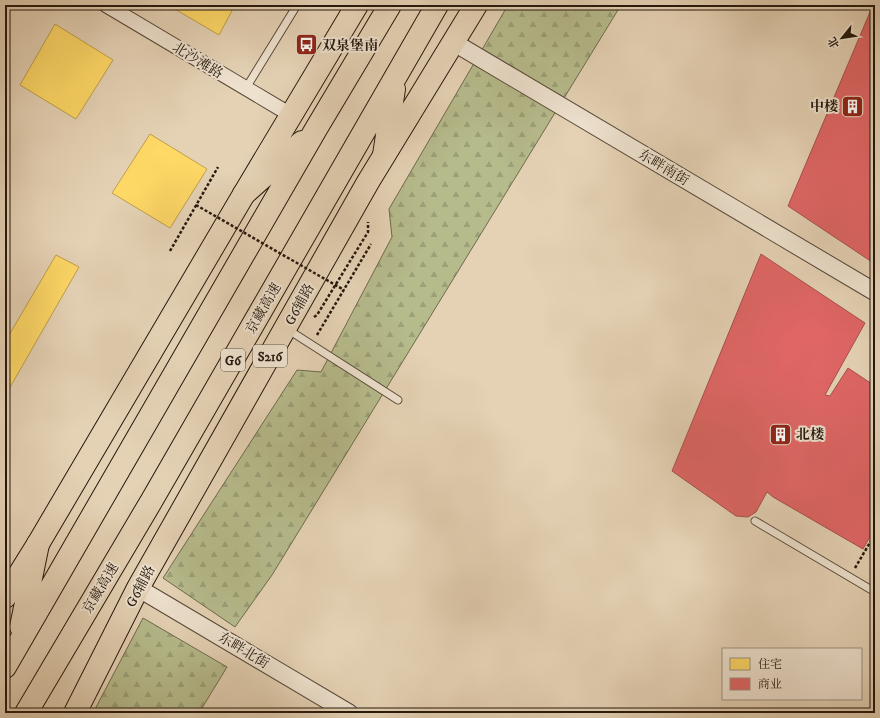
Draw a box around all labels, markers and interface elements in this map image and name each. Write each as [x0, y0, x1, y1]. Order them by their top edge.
north arrow [822, 18, 862, 58]
bus stop icon: 双泉堡南 [293, 32, 319, 58]
text: 北 [825, 34, 843, 51]
place label: 双泉堡南 [322, 37, 378, 55]
street label: 北沙滩路 [169, 39, 226, 83]
building icon: 中楼 [840, 93, 866, 119]
place label: 中楼 [810, 98, 838, 116]
street label: 东畔南街 [635, 146, 692, 190]
street label: 京藏高速 [242, 280, 286, 337]
street label: G6辅路 [281, 280, 319, 329]
road number: S216 [253, 345, 287, 367]
road number: G6 [221, 349, 245, 371]
building icon: 北楼 [768, 421, 794, 447]
place label: 北楼 [796, 426, 824, 444]
street label: 京藏高速 [79, 560, 123, 617]
street label: G6辅路 [122, 562, 159, 611]
street label: 东畔北街 [215, 629, 272, 673]
legend [722, 648, 862, 700]
text: 住宅 [758, 657, 782, 672]
text: 商业 [758, 677, 782, 692]

